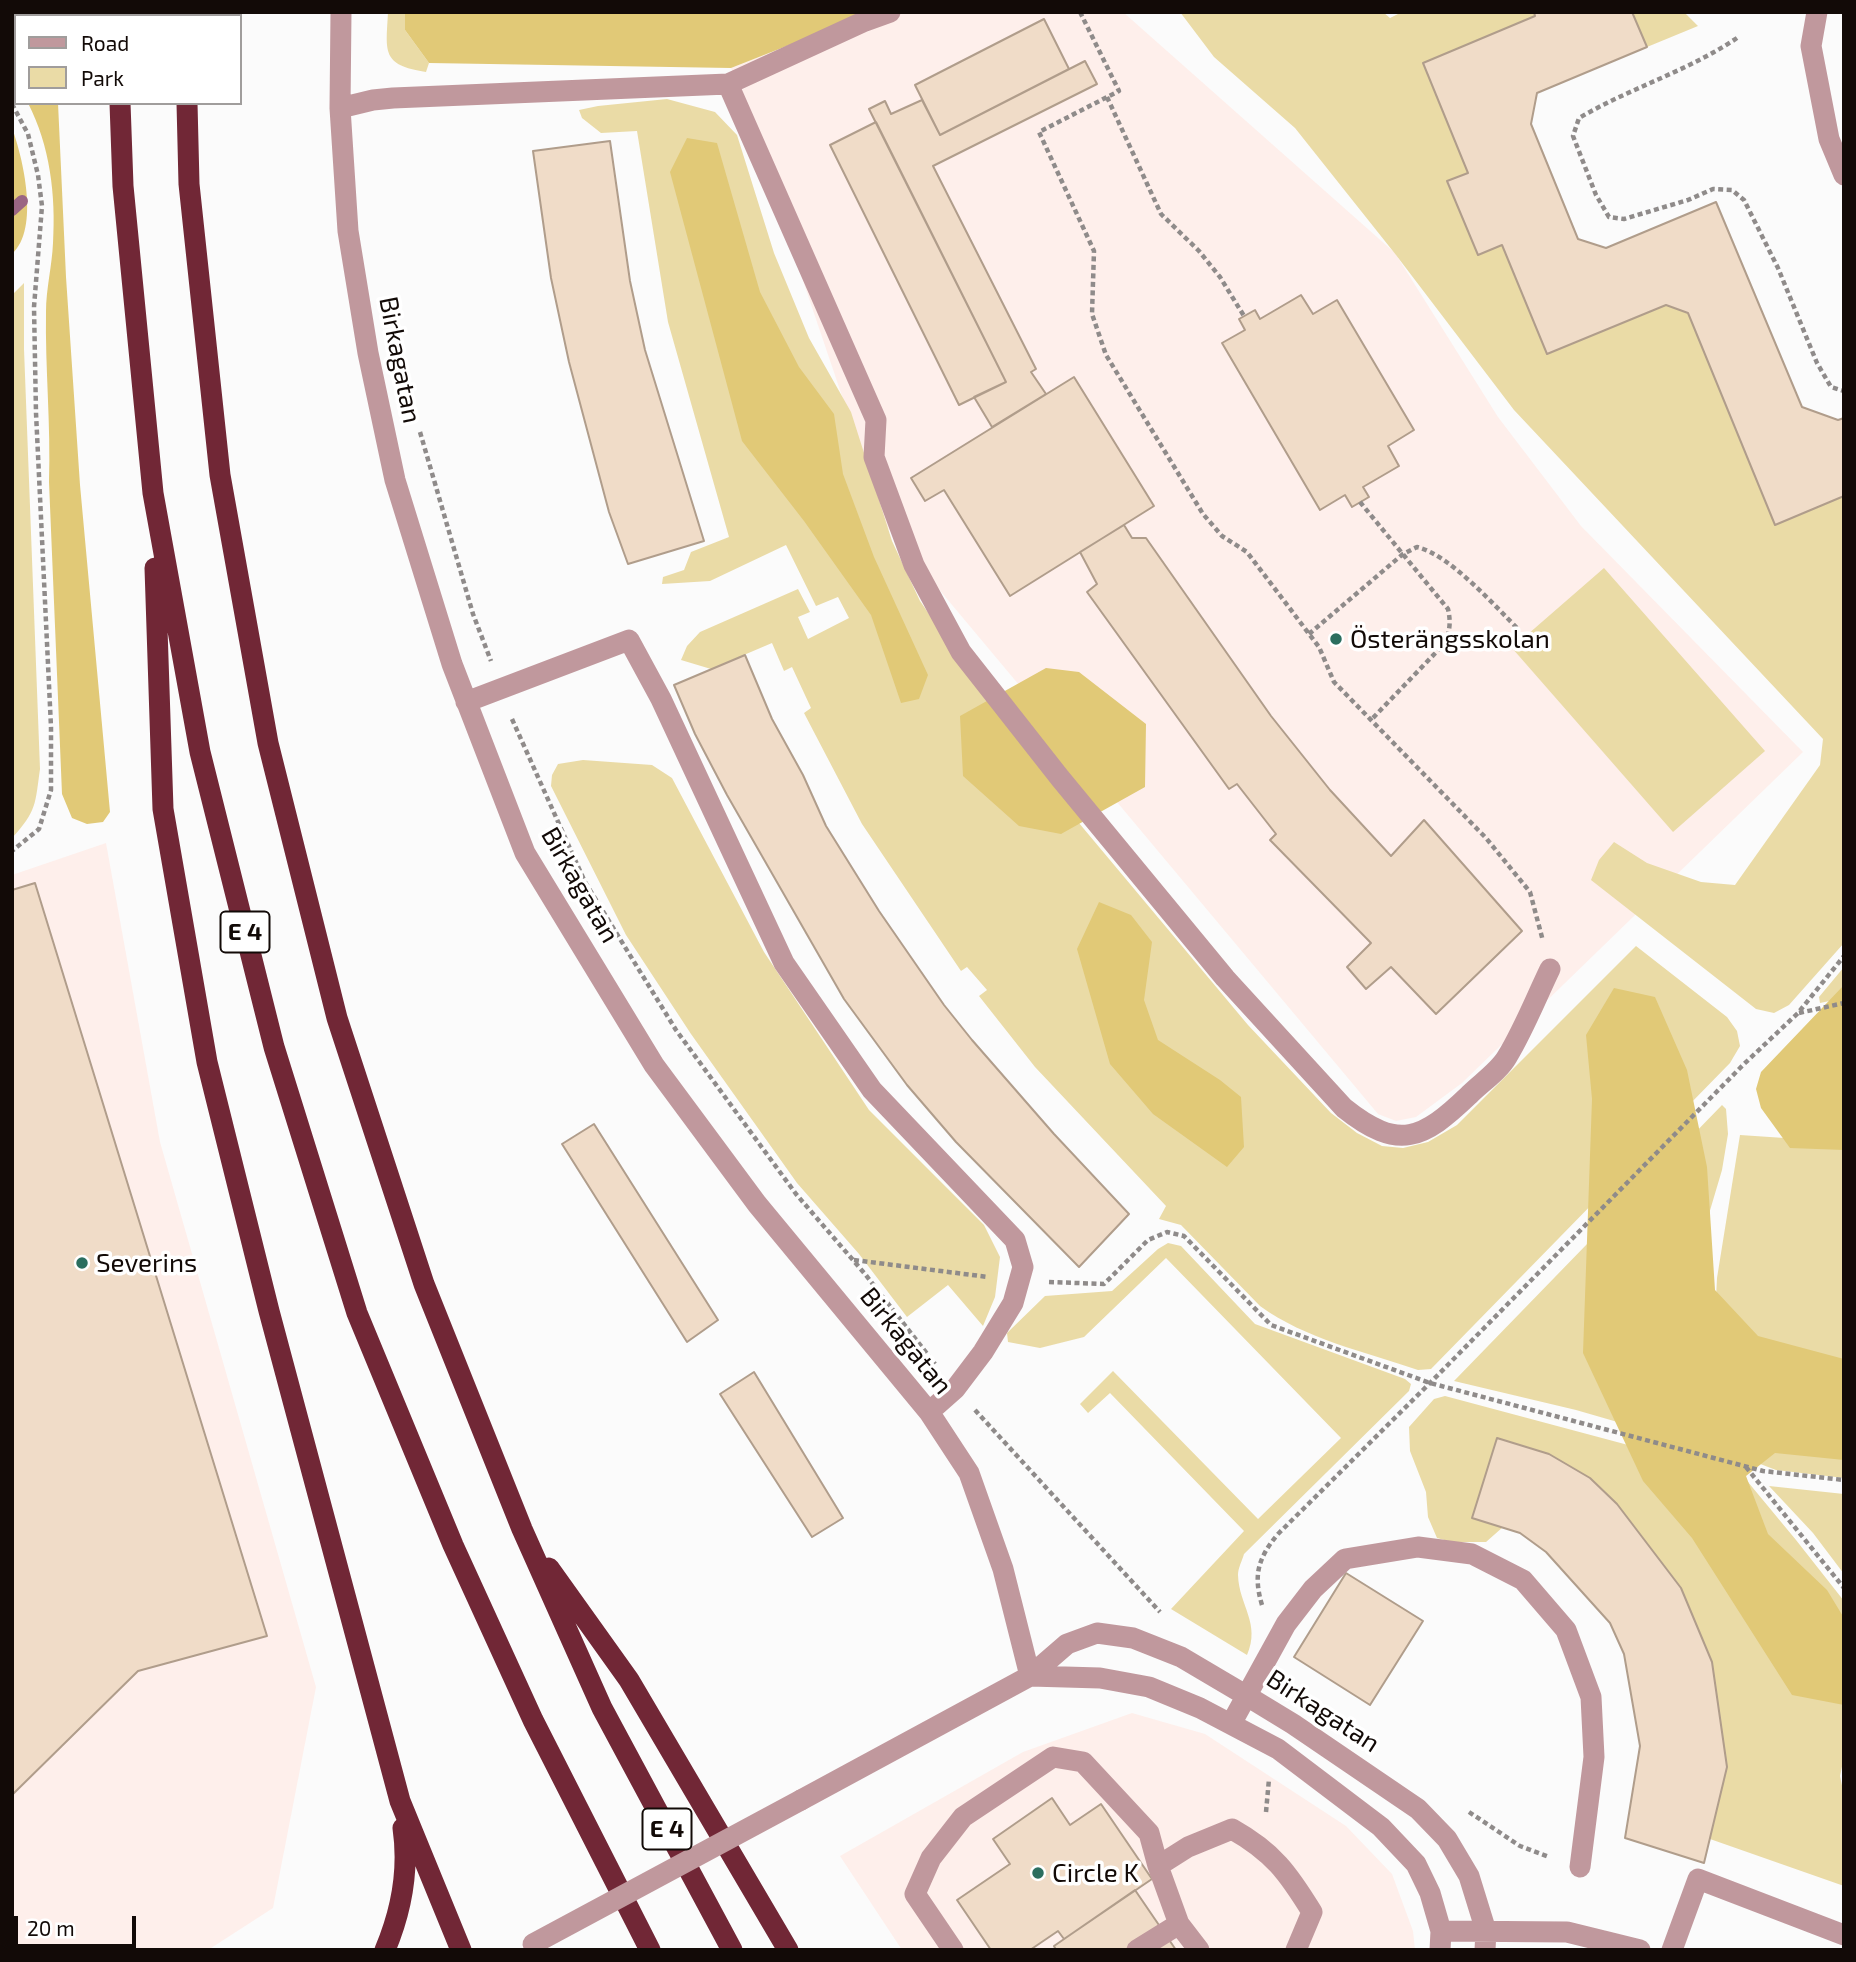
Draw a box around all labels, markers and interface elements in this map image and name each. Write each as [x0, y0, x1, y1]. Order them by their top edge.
legend [14, 14, 242, 105]
text: Road [81, 30, 129, 55]
text: Park [81, 65, 124, 90]
street label: Birkagatan [372, 294, 428, 426]
place label: Österängsskolan [1350, 623, 1550, 655]
marker: Österängsskolan [1328, 631, 1344, 647]
street label: Birkagatan [534, 822, 626, 948]
road number: E 4 [220, 912, 270, 952]
place label: Severins [96, 1247, 197, 1279]
marker: Severins [74, 1255, 90, 1271]
street label: Birkagatan [853, 1281, 959, 1401]
street label: Birkagatan [1261, 1663, 1385, 1759]
road number: E 4 [642, 1808, 692, 1850]
place label: Circle K [1052, 1857, 1139, 1889]
marker: Circle K [1030, 1865, 1046, 1881]
scale bar [18, 1902, 140, 1946]
text: 20 m [27, 1915, 75, 1940]

